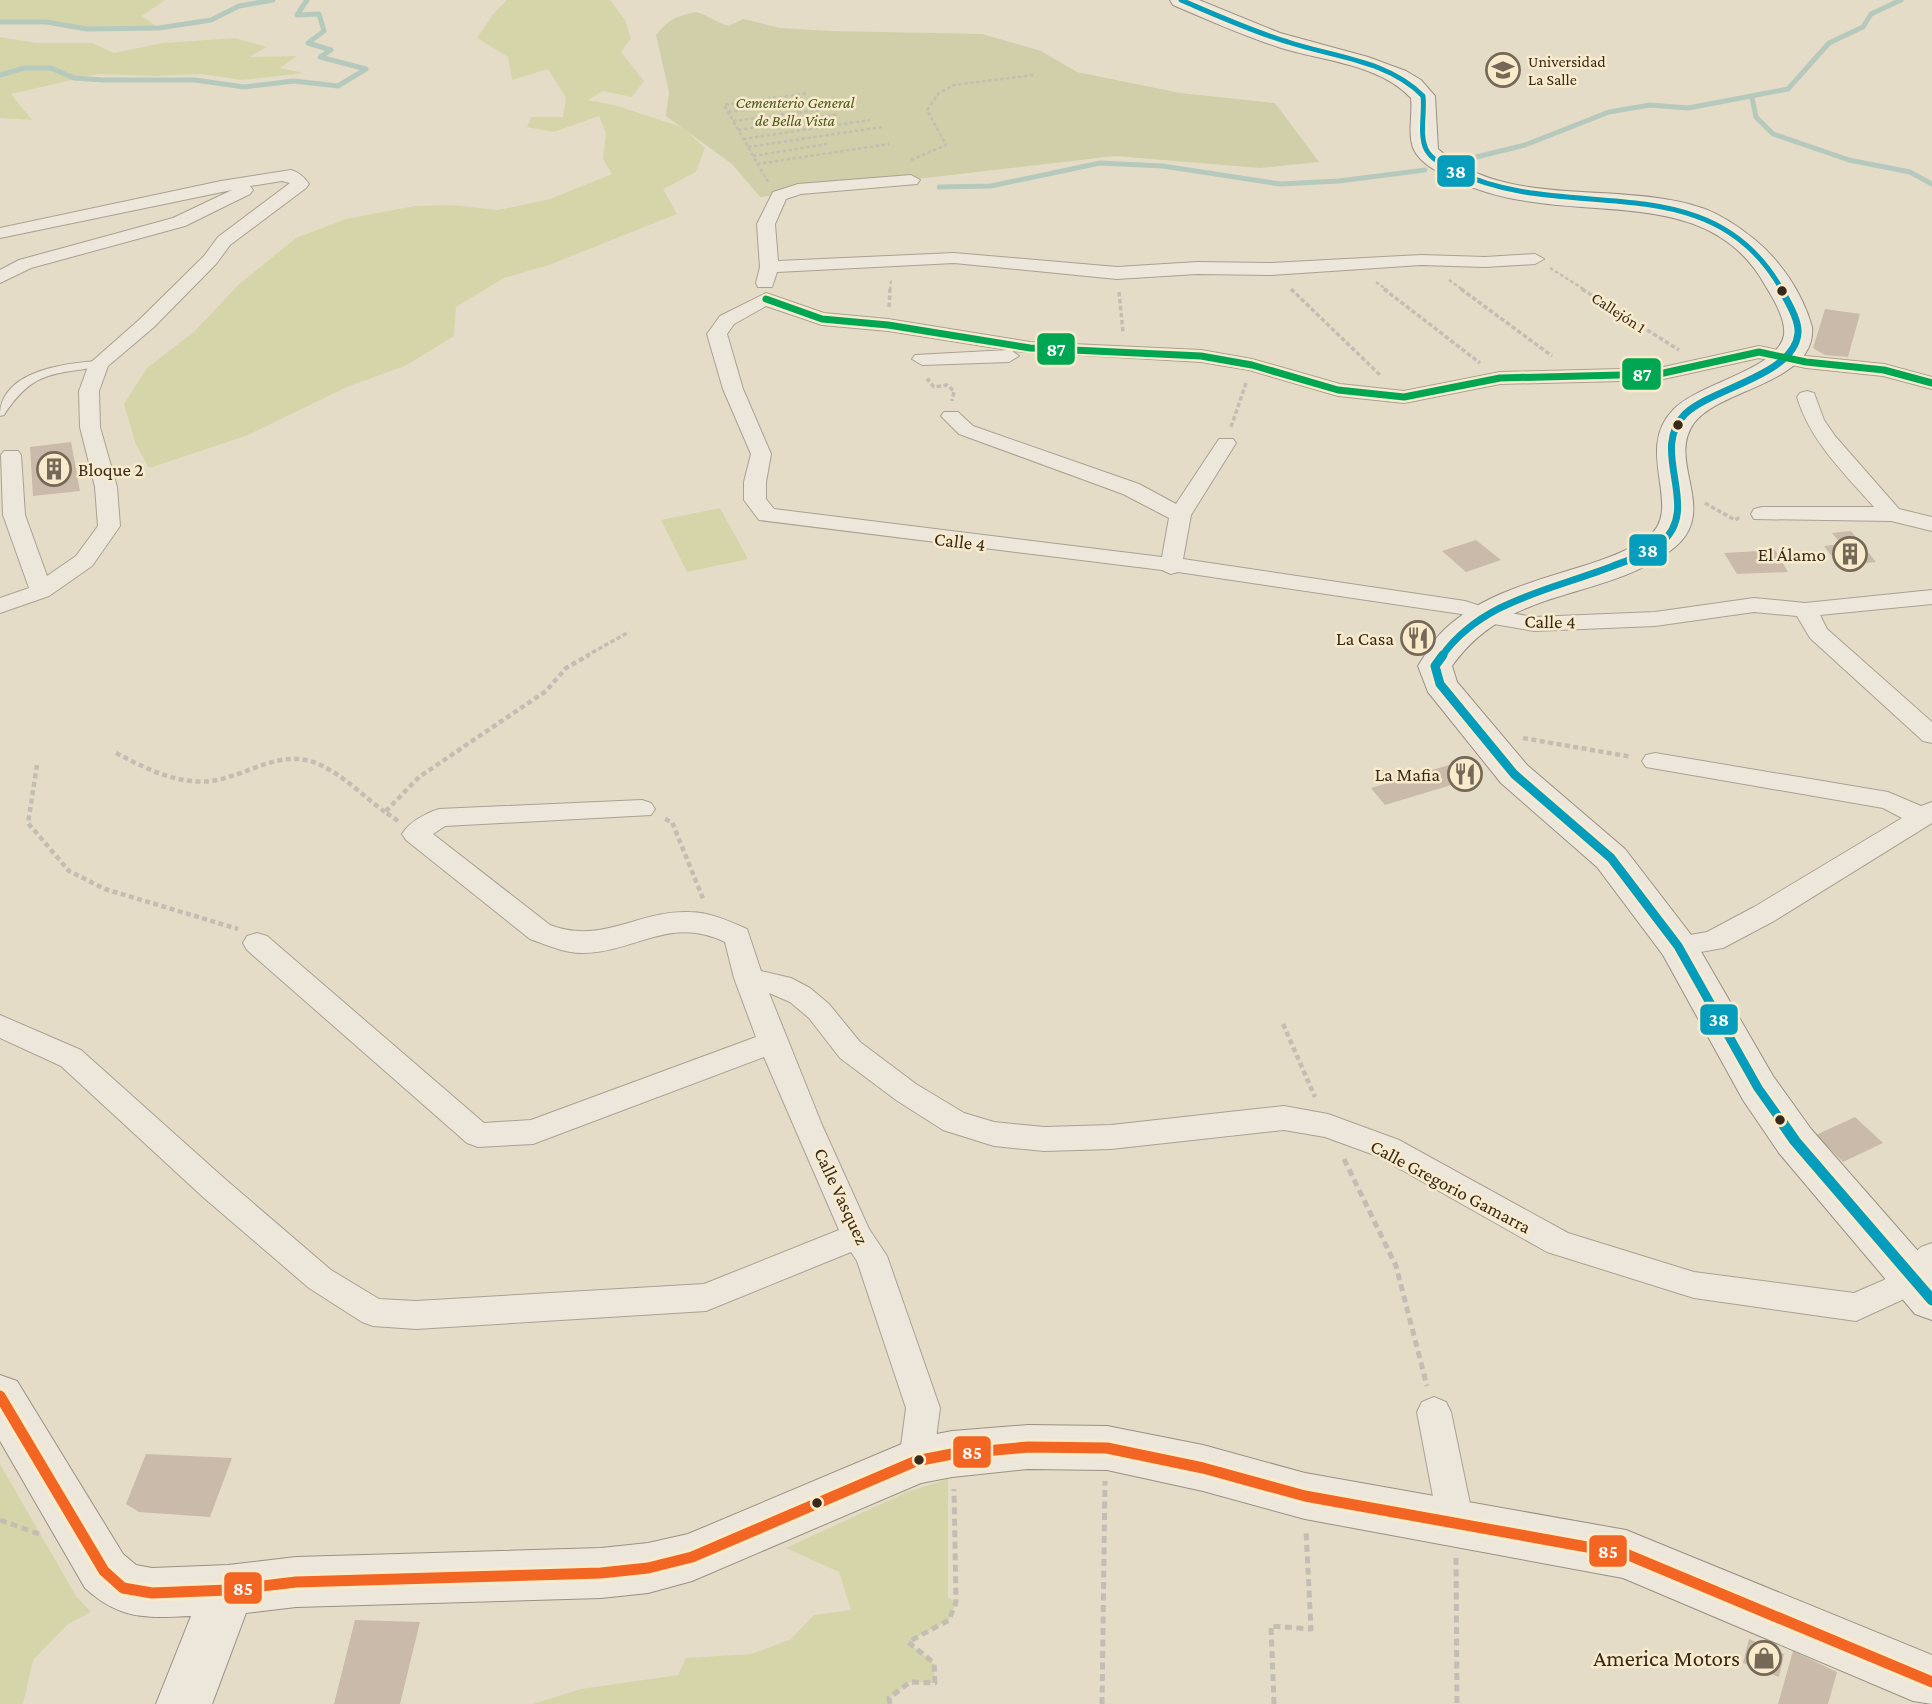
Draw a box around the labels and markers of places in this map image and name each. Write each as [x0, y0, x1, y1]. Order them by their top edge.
school or university icon: Universidad La Salle [1484, 51, 1522, 89]
place label: Universidad La Salle [1528, 53, 1606, 88]
unlabelled marker [1775, 284, 1789, 298]
unlabelled marker [1671, 418, 1685, 432]
building icon: Bloque 2 [35, 450, 73, 488]
place label: Bloque 2 [78, 459, 144, 480]
building icon: El Álamo [1831, 535, 1869, 573]
place label: El Álamo [1758, 544, 1826, 565]
restaurant icon: La Casa [1399, 619, 1437, 657]
place label: La Casa [1336, 628, 1394, 649]
restaurant icon: La Mafia [1446, 755, 1484, 793]
place label: La Mafia [1375, 764, 1440, 785]
unlabelled marker [1773, 1113, 1787, 1127]
unlabelled marker [912, 1453, 926, 1467]
unlabelled marker [810, 1496, 824, 1510]
shop icon: America Motors [1745, 1639, 1783, 1677]
place label: America Motors [1593, 1645, 1740, 1671]

